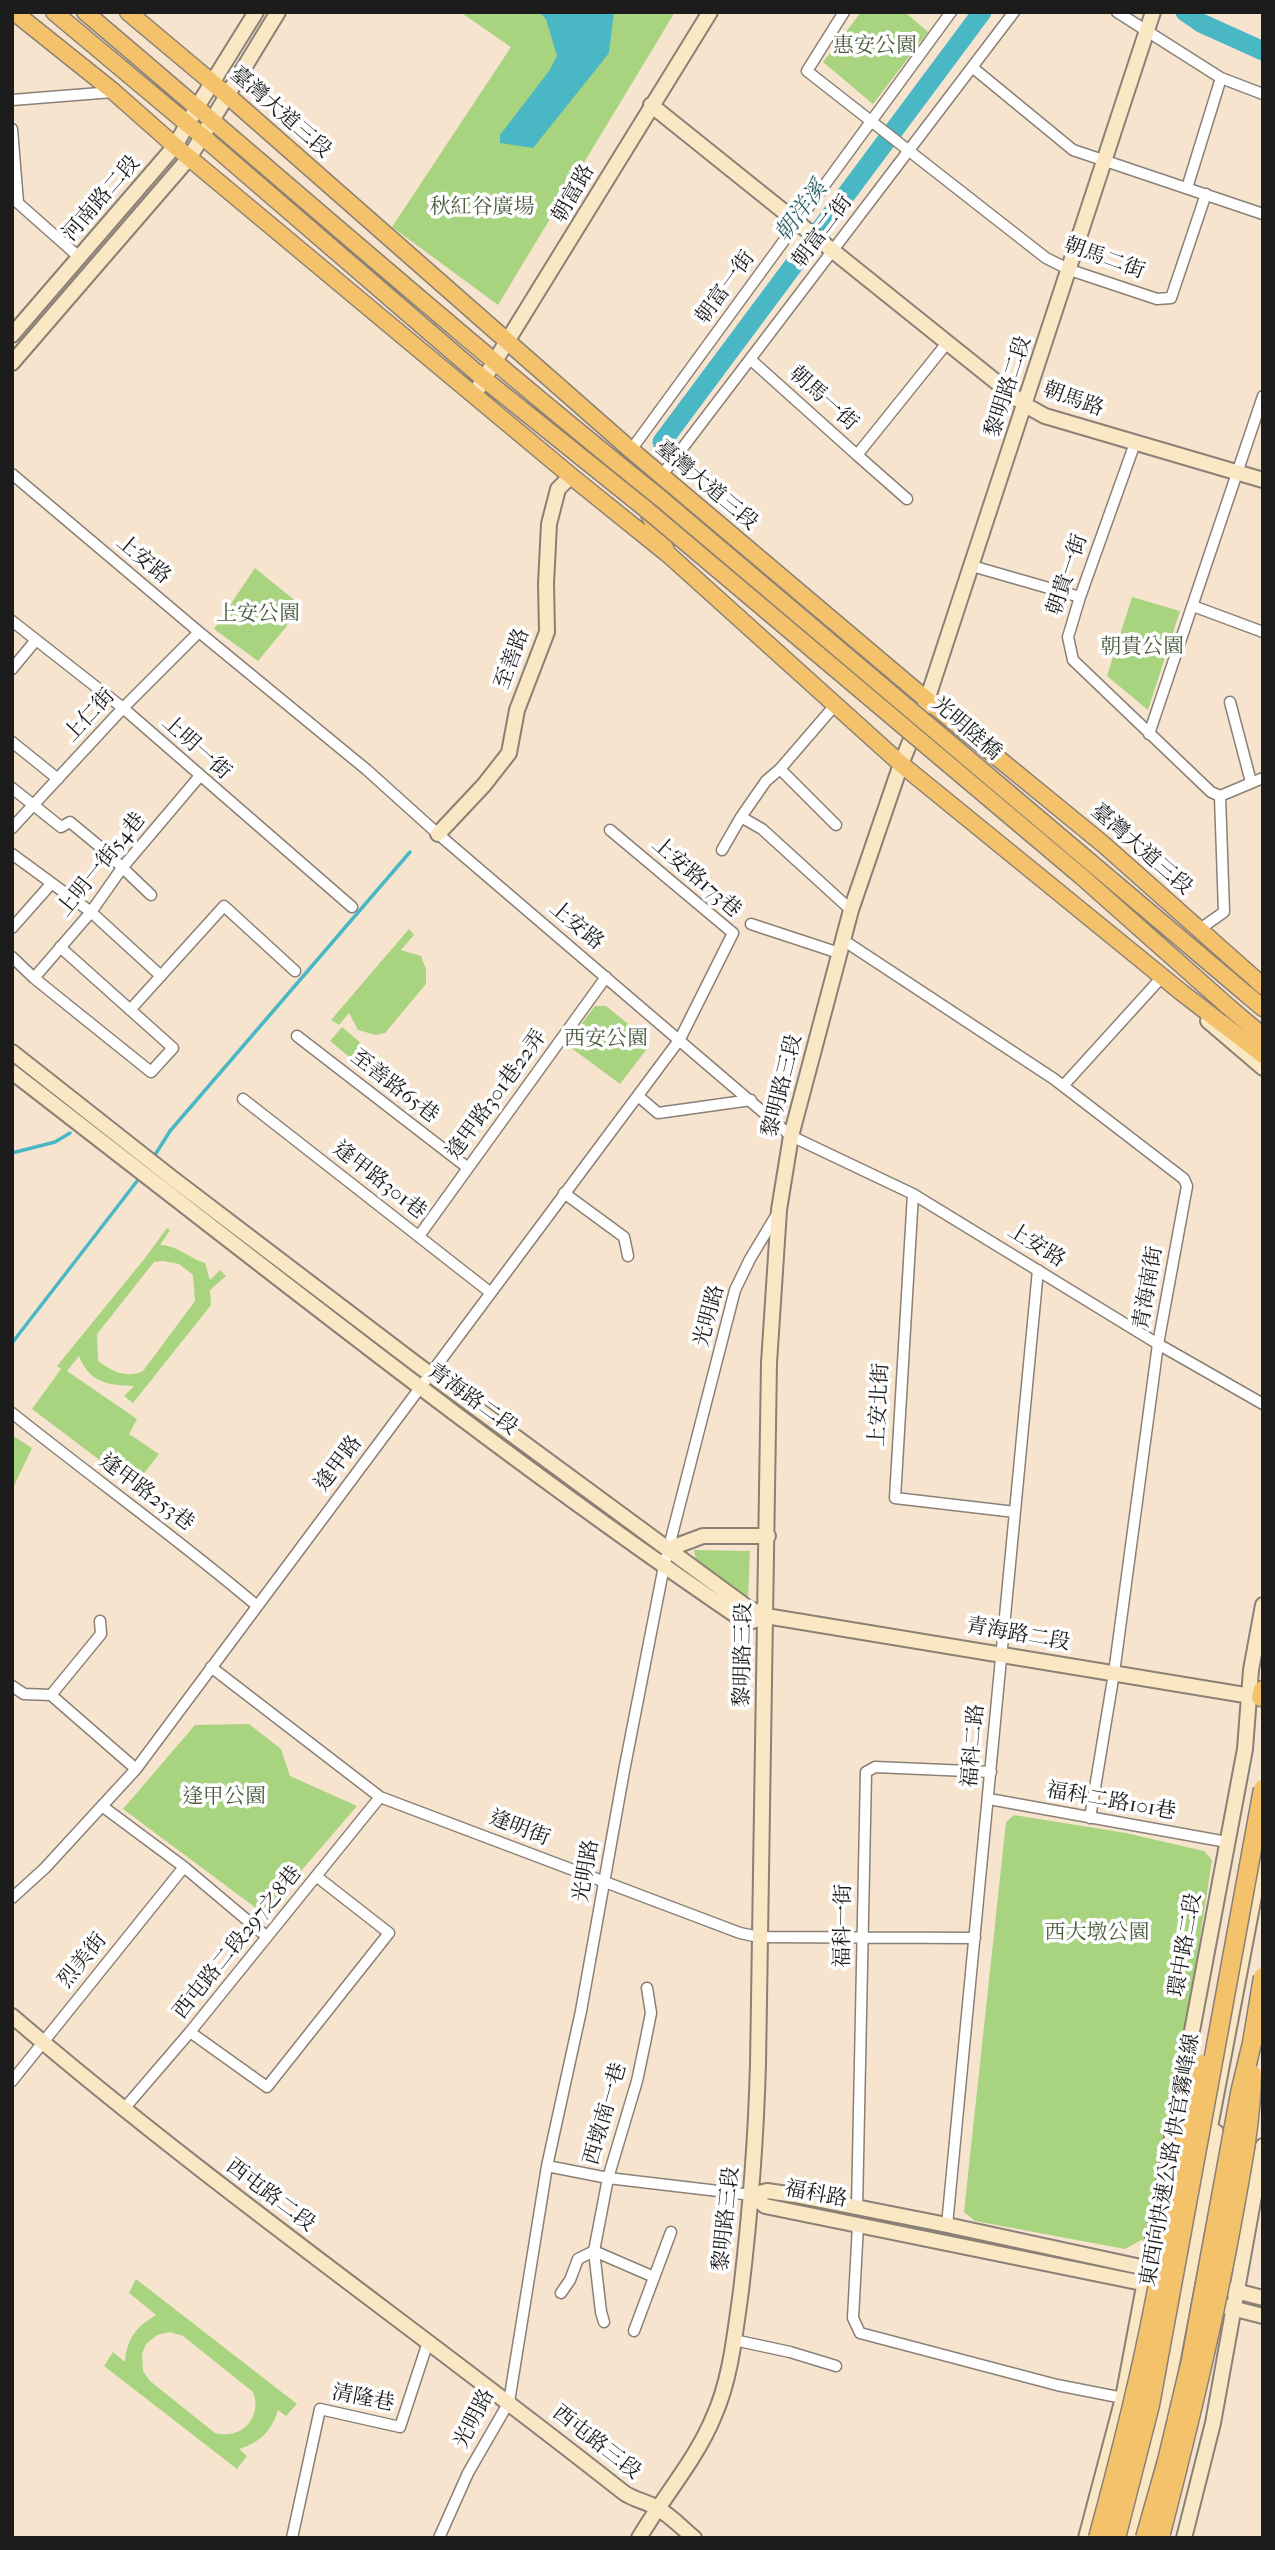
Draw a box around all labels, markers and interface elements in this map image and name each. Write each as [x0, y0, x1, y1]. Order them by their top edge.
park label: 惠安公園 [833, 34, 917, 60]
street label: 臺灣大道三段 [224, 62, 336, 164]
street label: 河南路二段 [58, 151, 146, 247]
street label: 朝富路 [547, 160, 601, 228]
water label: 朝洋溪 [770, 176, 834, 248]
street label: 朝富二街 [788, 191, 858, 273]
park label: 秋紅谷廣場 [430, 195, 534, 221]
street label: 朝馬二街 [1060, 233, 1148, 285]
street label: 朝富一街 [691, 247, 761, 329]
street label: 黎明路二段 [981, 333, 1037, 441]
street label: 朝馬一街 [783, 362, 863, 436]
street label: 朝馬路 [1039, 377, 1107, 423]
street label: 臺灣大道三段 [650, 436, 762, 536]
street label: 上安路 [111, 530, 175, 590]
street label: 朝貴一街 [1042, 531, 1094, 619]
park label: 上安公園 [216, 602, 300, 628]
street label: 至善路 [490, 625, 536, 693]
park label: 朝貴公園 [1100, 635, 1184, 661]
street label: 上仁街 [59, 684, 121, 748]
street label: 光明陸橋 [926, 692, 1006, 766]
street label: 上明一街 [156, 711, 236, 785]
street label: 臺灣大道三段 [1085, 799, 1197, 901]
street label: 上明一街54巷 [52, 808, 152, 922]
street label: 上安路173巷 [646, 832, 746, 924]
street label: 上安路 [544, 896, 608, 956]
street label: 逢甲路301巷22弄 [441, 1025, 553, 1165]
park label: 西安公園 [564, 1027, 648, 1053]
street label: 黎明路三段 [758, 1032, 808, 1140]
street label: 至善路65巷 [345, 1045, 443, 1129]
street label: 逢甲路301巷 [327, 1137, 431, 1225]
street label: 上安路 [1003, 1219, 1069, 1273]
street label: 青海南街 [1129, 1244, 1169, 1332]
street label: 光明路 [690, 1282, 730, 1350]
street label: 青海路二段 [422, 1359, 522, 1441]
street label: 上安北街 [865, 1362, 895, 1448]
street label: 逢甲路 [310, 1431, 368, 1497]
street label: 逢甲路253巷 [93, 1449, 199, 1537]
street label: 黎明路三段 [730, 1602, 758, 1708]
street label: 青海路二段 [964, 1613, 1072, 1657]
street label: 福科二路 [958, 1703, 990, 1789]
street label: 福科二路101巷 [1044, 1778, 1178, 1826]
park label: 逢甲公園 [182, 1785, 266, 1811]
street label: 逢明街 [485, 1806, 553, 1852]
street label: 光明路 [569, 1838, 605, 1904]
street label: 西屯路二段297之8巷 [169, 1861, 307, 2025]
street label: 福科一街 [831, 1884, 857, 1968]
street label: 環中路二段 [1164, 1891, 1208, 1999]
park label: 西大墩公園 [1045, 1921, 1149, 1947]
street label: 烈美街 [53, 1929, 113, 1993]
street label: 東西向快速公路 快官霧峰線 [1136, 2032, 1206, 2288]
street label: 西墩南一巷 [579, 2060, 633, 2168]
street label: 西屯路二段 [220, 2154, 320, 2238]
street label: 黎明路三段 [709, 2165, 745, 2273]
street label: 福科路 [783, 2177, 849, 2213]
street label: 清隆巷 [330, 2381, 396, 2417]
street label: 光明路 [449, 2385, 501, 2453]
street label: 西屯路三段 [547, 2401, 645, 2485]

